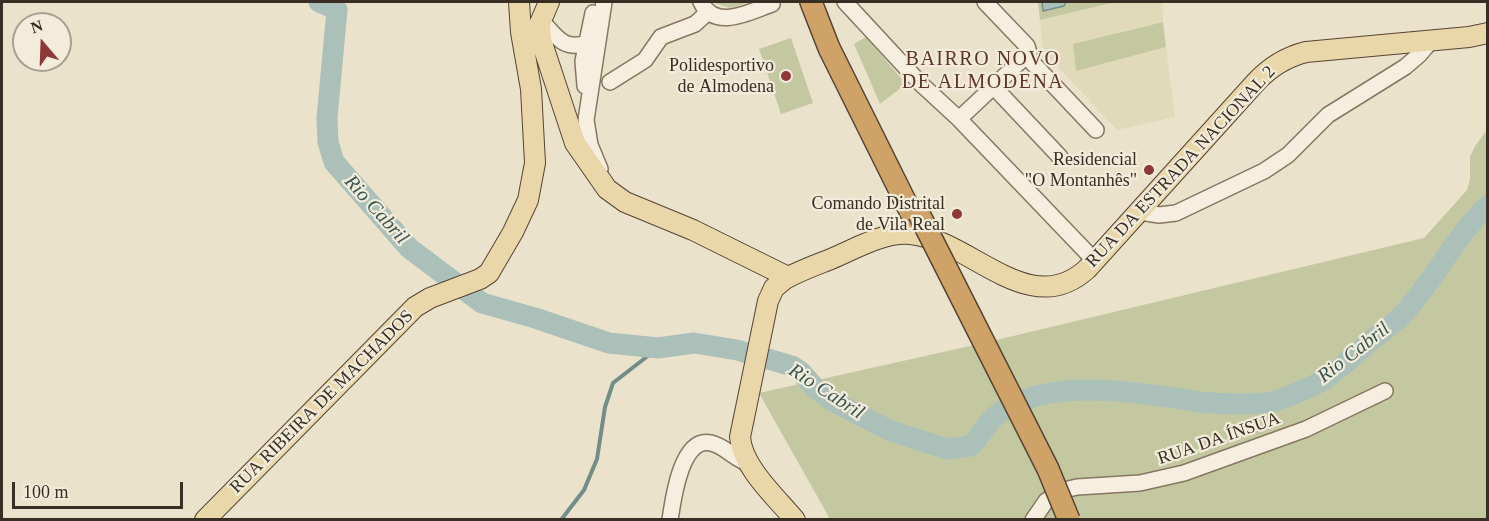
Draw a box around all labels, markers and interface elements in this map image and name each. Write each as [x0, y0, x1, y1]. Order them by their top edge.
north arrow [12, 12, 72, 72]
text: N [28, 16, 45, 36]
district label: BAIRRO NOVO DE ALMODENA [902, 48, 1064, 95]
place label: Polidesportivo de Almodena [669, 55, 774, 98]
street label: RUA DA ESTRADA NACIONAL 2 [1082, 62, 1280, 272]
marker: Polidesportivo de Almodena [779, 69, 793, 83]
place label: Residencial "O Montanhês" [1025, 149, 1137, 192]
marker: Residencial "O Montanhês" [1142, 163, 1156, 177]
water label: Rio Cabril [339, 170, 413, 250]
place label: Comando Distrital de Vila Real [812, 193, 945, 236]
marker: Comando Distrital de Vila Real [950, 207, 964, 221]
street label: RUA RIBEIRA DE MACHADOS [226, 306, 418, 498]
water label: Rio Cabril [1313, 317, 1395, 389]
water label: Rio Cabril [784, 359, 868, 425]
street label: RUA DA ÍNSUA [1155, 408, 1283, 470]
scale bar [15, 470, 186, 508]
text: 100 m [23, 482, 69, 502]

